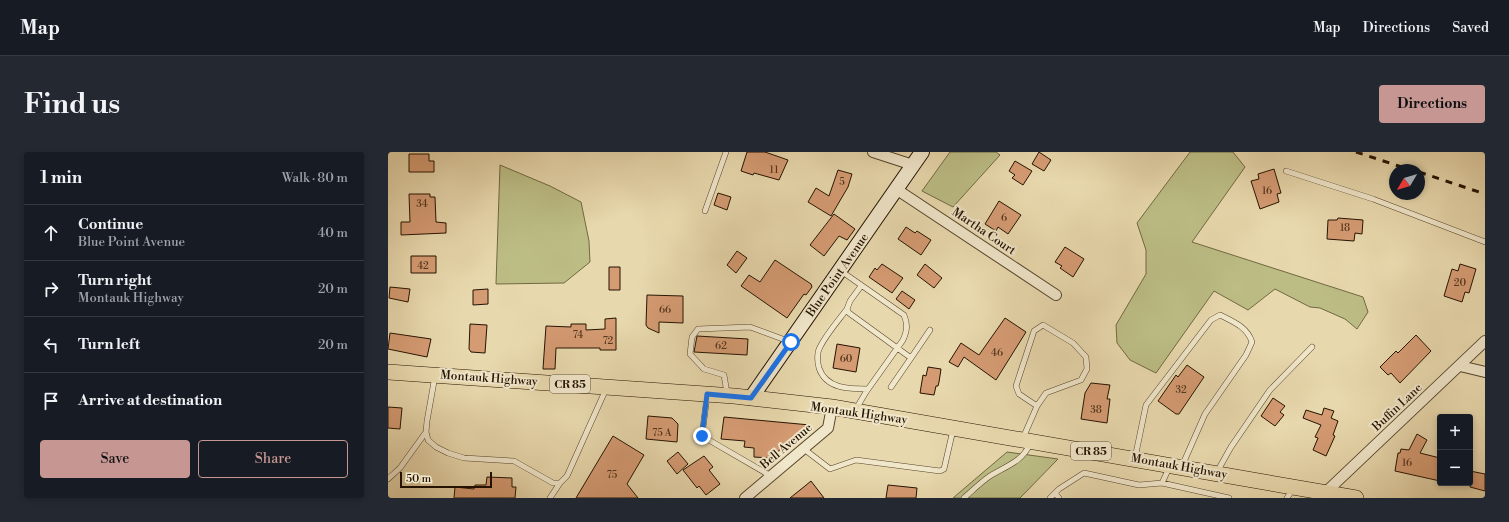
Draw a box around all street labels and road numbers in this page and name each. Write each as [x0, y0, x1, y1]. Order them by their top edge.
street label: Martha Court [949, 205, 1019, 259]
street label: Blue Point Avenue [802, 230, 872, 321]
street label: Montauk Highway [440, 368, 538, 389]
road number: CR 85 [550, 375, 590, 393]
street label: Buffin Lane [1368, 380, 1425, 435]
street label: Montauk Highway [810, 399, 908, 428]
street label: Bell Avenue [756, 420, 816, 473]
road number: CR 85 [1071, 442, 1111, 460]
street label: Montauk Highway [1130, 451, 1228, 482]

